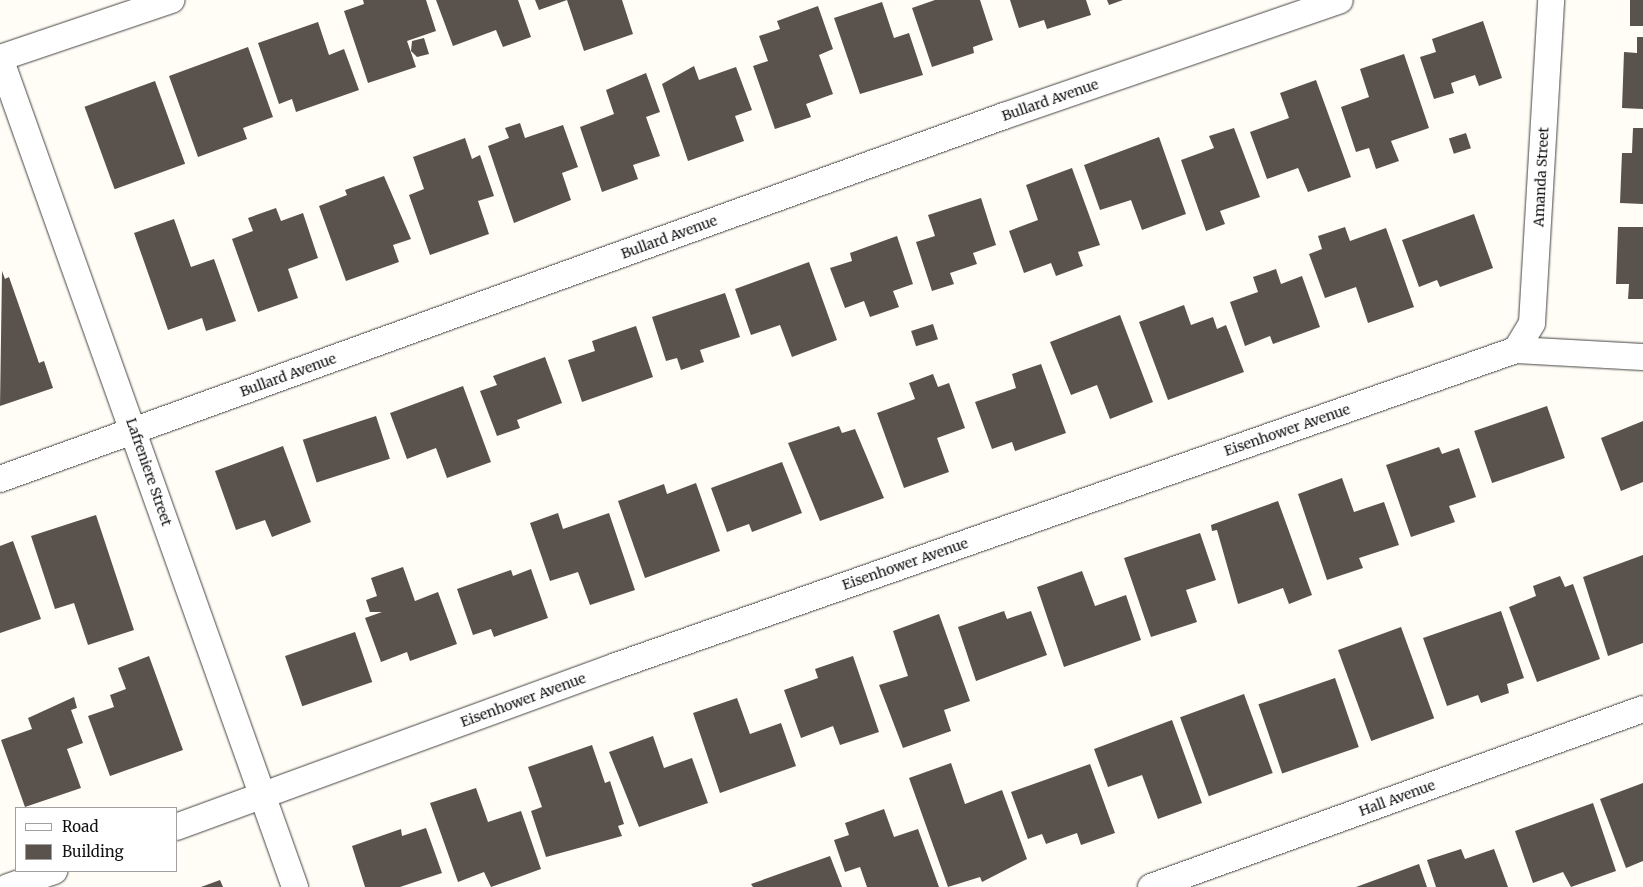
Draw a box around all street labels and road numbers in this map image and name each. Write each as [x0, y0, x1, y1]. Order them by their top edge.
street label: Bullard Avenue [1000, 76, 1100, 124]
street label: Amanda Street [1530, 127, 1552, 227]
street label: Bullard Avenue [619, 212, 719, 262]
street label: Bullard Avenue [238, 350, 338, 400]
street label: Eisenhower Avenue [1222, 401, 1352, 459]
street label: Lafreniere Street [123, 416, 175, 528]
street label: Eisenhower Avenue [840, 535, 970, 593]
street label: Eisenhower Avenue [458, 670, 588, 730]
street label: Hall Avenue [1357, 776, 1437, 820]

